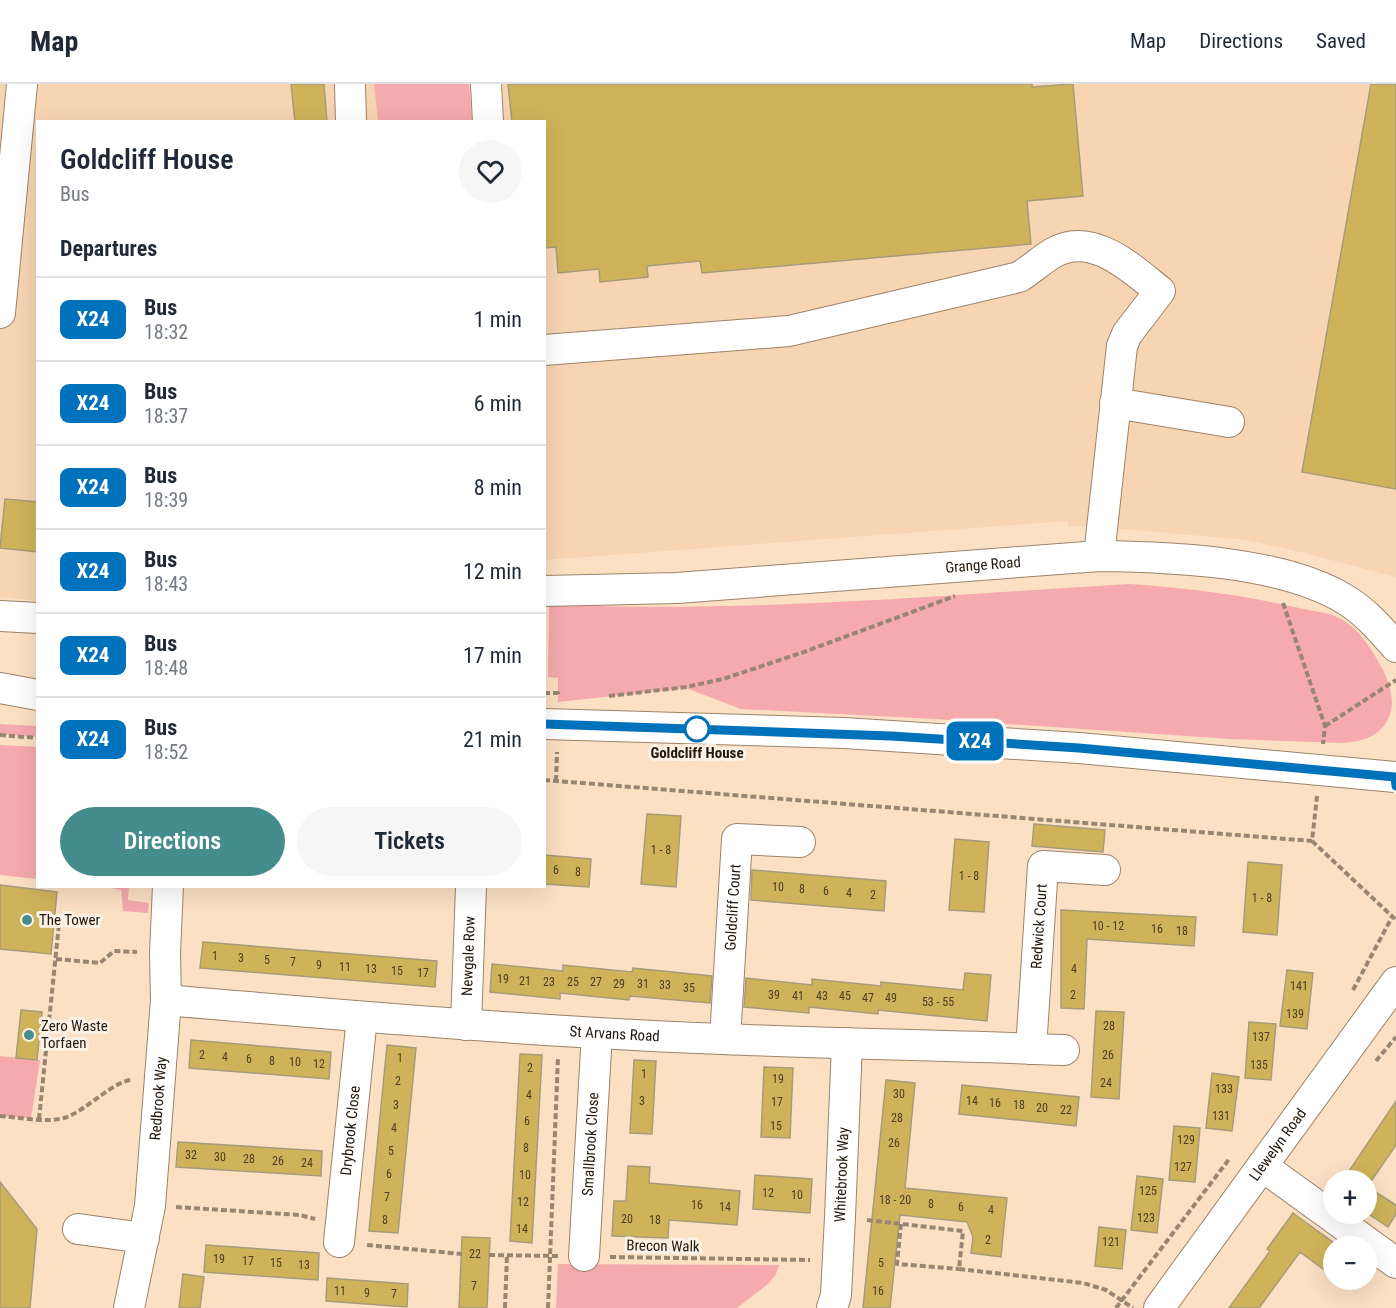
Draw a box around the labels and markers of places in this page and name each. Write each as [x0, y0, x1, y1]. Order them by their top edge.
marker: Goldcliff House [684, 716, 710, 742]
place label: Goldcliff House [650, 744, 744, 762]
place label: The Tower [39, 911, 101, 929]
marker: The Tower [20, 913, 34, 927]
place label: Zero Waste Torfaen [41, 1017, 108, 1052]
marker: Zero Waste Torfaen [22, 1028, 36, 1042]

